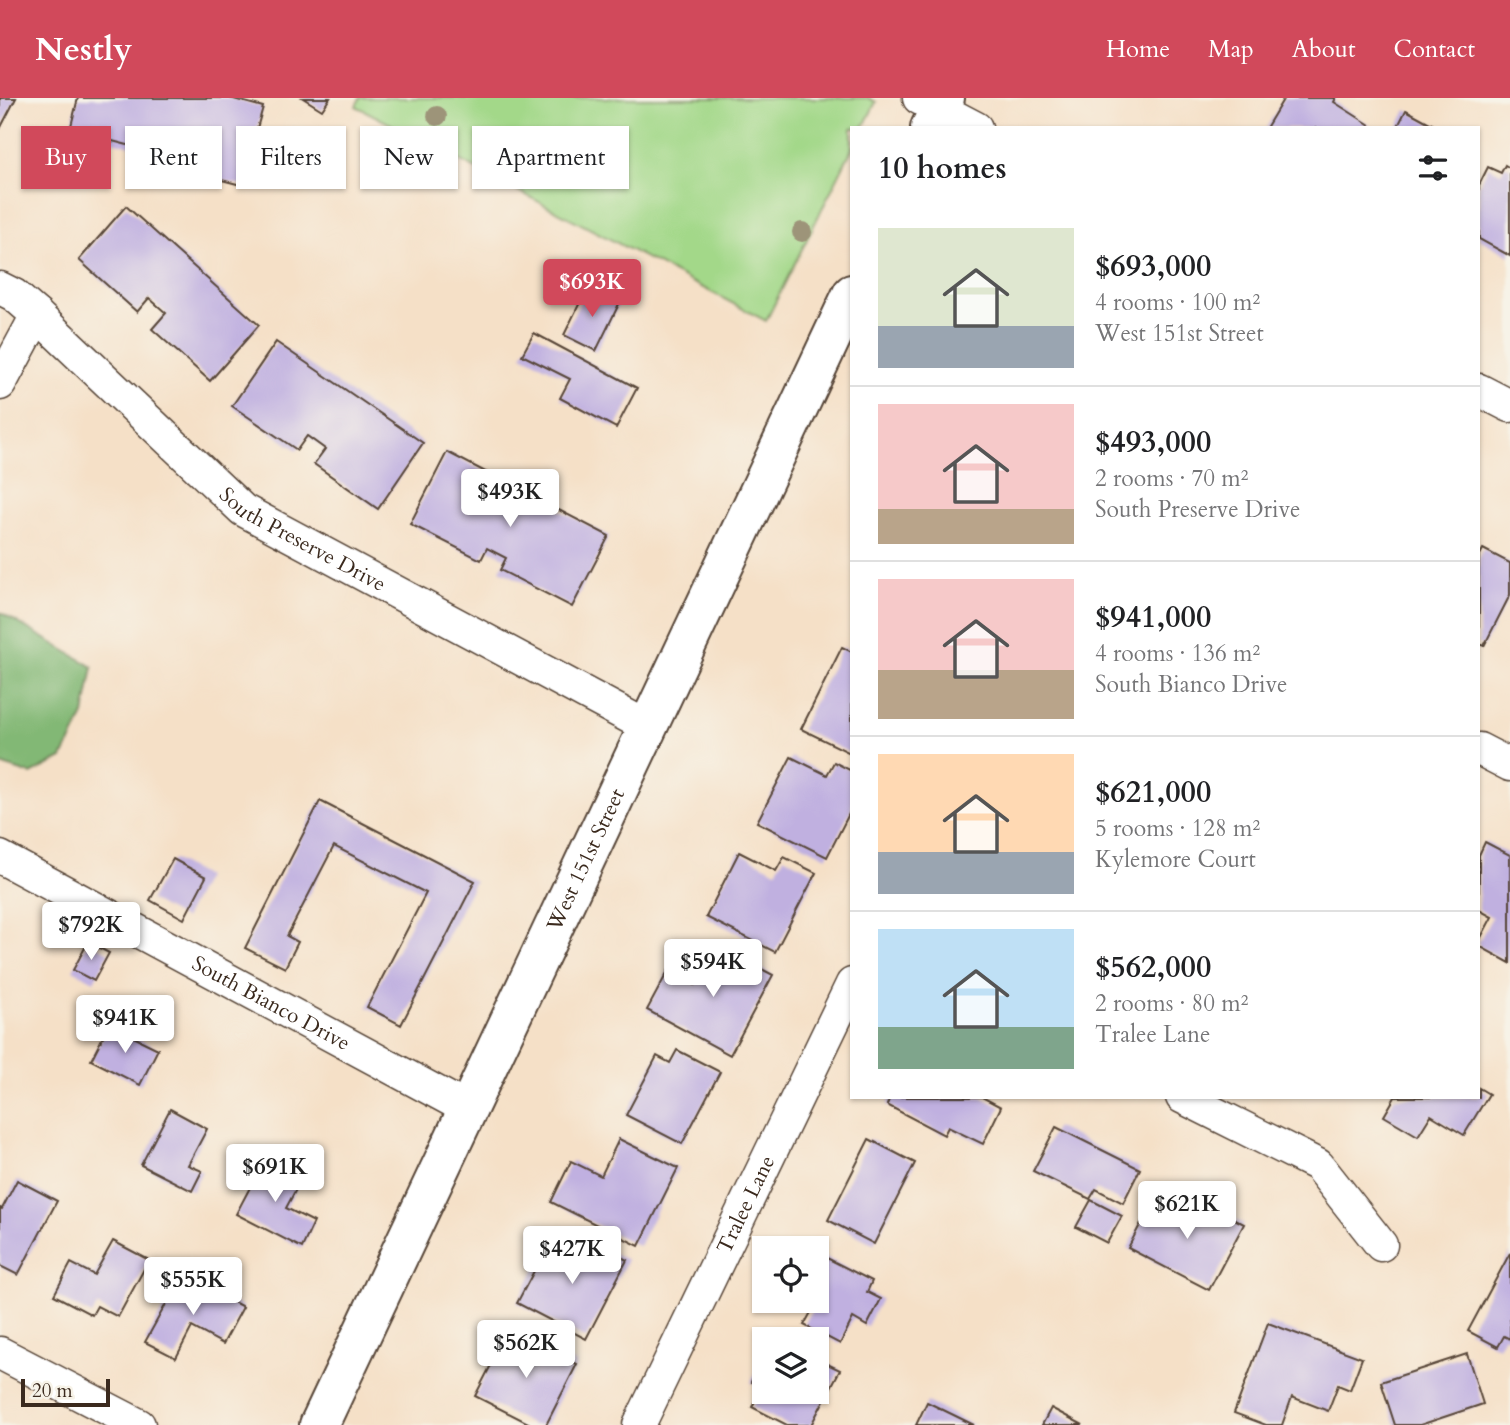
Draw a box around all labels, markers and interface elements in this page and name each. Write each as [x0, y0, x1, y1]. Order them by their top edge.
text: Nestly [35, 27, 132, 72]
text: Home [1106, 33, 1170, 66]
text: Map [1208, 33, 1254, 66]
text: About [1292, 33, 1356, 66]
text: Contact [1394, 33, 1475, 66]
chip: Buy [21, 126, 111, 189]
chip: Rent [125, 126, 222, 189]
chip: Filters [236, 126, 346, 189]
chip: New [360, 126, 458, 189]
chip: Apartment [472, 126, 629, 189]
text: 10 homes [878, 148, 1007, 189]
icon: filters [1414, 149, 1452, 187]
text: $693,000 [1095, 246, 1211, 287]
icon: home [934, 256, 1018, 340]
pin: $693K [543, 260, 641, 319]
text: $693K [559, 266, 625, 297]
text: 4 rooms · 100 m² [1095, 287, 1260, 318]
text: West 151st Street [1095, 318, 1264, 349]
text: $493,000 [1095, 422, 1211, 463]
icon: home [934, 432, 1018, 516]
text: 2 rooms · 70 m² [1095, 463, 1248, 494]
pin: $493K [461, 470, 559, 529]
text: $493K [477, 476, 543, 507]
street label: South Preserve Drive [213, 481, 391, 599]
text: South Preserve Drive [1095, 494, 1300, 525]
text: $941,000 [1095, 597, 1211, 638]
icon: home [934, 607, 1018, 691]
text: 4 rooms · 136 m² [1095, 638, 1260, 669]
text: South Bianco Drive [1095, 669, 1287, 700]
text: $621,000 [1095, 772, 1211, 813]
icon: home [934, 782, 1018, 866]
street label: West 151st Street [539, 784, 632, 937]
text: 5 rooms · 128 m² [1095, 813, 1260, 844]
text: Kylemore Court [1095, 844, 1256, 875]
pin: $792K [42, 902, 140, 962]
text: $792K [58, 909, 124, 940]
pin: $594K [664, 940, 762, 999]
text: $594K [680, 946, 746, 977]
text: $562,000 [1095, 947, 1211, 988]
street label: South Bianco Drive [187, 949, 355, 1058]
icon: home [934, 957, 1018, 1041]
text: 2 rooms · 80 m² [1095, 988, 1248, 1019]
pin: $941K [76, 996, 174, 1055]
text: $941K [92, 1002, 158, 1033]
text: Tralee Lane [1095, 1019, 1210, 1050]
pin: $691K [226, 1144, 324, 1204]
text: $691K [242, 1151, 308, 1182]
street label: Tralee Lane [710, 1151, 782, 1258]
pin: $621K [1138, 1182, 1236, 1241]
text: $621K [1154, 1188, 1220, 1219]
pin: $427K [523, 1226, 621, 1286]
text: $427K [539, 1233, 605, 1264]
map controls [752, 1236, 829, 1404]
button: locate [752, 1236, 829, 1313]
pin: $555K [144, 1258, 242, 1317]
text: $555K [160, 1264, 226, 1295]
pin: $562K [477, 1320, 575, 1380]
text: $562K [493, 1327, 559, 1358]
button: layers [752, 1327, 829, 1404]
scale bar [21, 1376, 110, 1408]
text: 20 m [32, 1378, 73, 1404]

